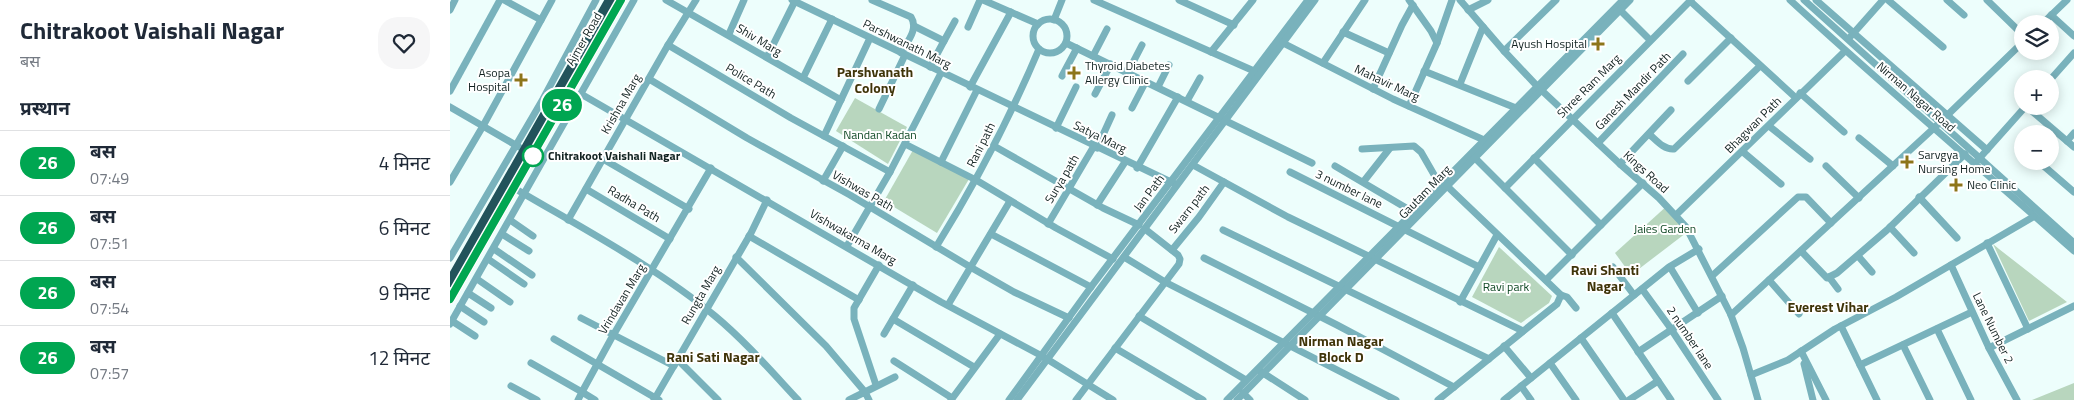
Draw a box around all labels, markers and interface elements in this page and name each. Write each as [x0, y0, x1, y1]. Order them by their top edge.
street label: Ajmer Road [561, 9, 606, 69]
text: Chitrakoot Vaishali Nagar [20, 12, 284, 48]
street label: Parshwanath Marg [860, 14, 955, 73]
map controls [2014, 15, 2059, 170]
button: layers [2014, 15, 2059, 60]
button: heart [378, 17, 430, 69]
street label: Shiv Marg [733, 18, 786, 61]
place label: Ayush Hospital [1511, 34, 1587, 53]
marker: Ayush Hospital [1591, 37, 1605, 51]
street label: Ganesh Mandir Path [1590, 47, 1675, 134]
text: बस [20, 49, 40, 73]
street label: Shree Ram Marg [1552, 49, 1625, 122]
place label: Thyroid Diabetes Allergy Clinic [1085, 56, 1170, 89]
street label: Nirman Nagar Road [1873, 57, 1960, 136]
street label: Police Path [722, 58, 780, 103]
street label: Mahavir Marg [1351, 59, 1423, 106]
district label: Parshvanath Colony [837, 61, 913, 98]
place label: Asopa Hospital [468, 63, 510, 96]
marker: Thyroid Diabetes Allergy Clinic [1067, 66, 1081, 80]
street label: Krishna Marg [596, 70, 646, 138]
button: + [2014, 70, 2059, 115]
marker: Asopa Hospital [514, 73, 528, 87]
line badge: 26 [540, 89, 584, 121]
text: 26 [552, 91, 572, 118]
street label: Bhagwan Path [1720, 92, 1785, 157]
text: प्रस्थान [20, 93, 70, 122]
street label: Satya Marg [1070, 115, 1130, 158]
street label: Rani path [961, 119, 1000, 171]
park label: Nandan Kadan [843, 125, 917, 144]
button: − [2014, 125, 2059, 170]
text: बस [90, 136, 116, 165]
marker: Chitrakoot Vaishali Nagar [522, 145, 544, 167]
place label: Sarvgya Nursing Home [1918, 145, 1991, 178]
place label: Chitrakoot Vaishali Nagar [548, 146, 681, 165]
street label: Kings Road [1619, 146, 1674, 198]
text: 4 मिनट [379, 148, 430, 177]
text: 26 [37, 149, 58, 176]
street label: Surya path [1039, 151, 1084, 207]
marker: Sarvgya Nursing Home [1900, 155, 1914, 169]
street label: Gautam Marg [1394, 160, 1455, 223]
street label: 3 number lane [1312, 164, 1386, 213]
street label: Vishwas Path [829, 165, 898, 216]
text: 07:49 [90, 166, 129, 190]
street label: Jan Path [1128, 170, 1169, 215]
place label: Neo Clinic [1967, 175, 2016, 194]
marker: Neo Clinic [1949, 178, 1963, 192]
street label: Radha Path [604, 180, 664, 227]
street label: Swarn path [1163, 180, 1214, 237]
text: बस [90, 201, 116, 230]
street label: Vishwakarma Marg [806, 204, 900, 269]
text: 6 मिनट [379, 213, 430, 242]
text: 26 [37, 214, 58, 241]
park label: Jaies Garden [1634, 219, 1696, 238]
text: 07:51 [90, 231, 129, 255]
district label: Ravi Shanti Nagar [1571, 259, 1639, 296]
street label: Vrindavan Marg [593, 260, 650, 338]
street label: Rungta Marg [676, 262, 725, 328]
text: बस [90, 266, 116, 295]
park label: Ravi park [1483, 277, 1530, 296]
text: 9 मिनट [379, 278, 430, 307]
text: 26 [37, 279, 58, 306]
street label: Lane Number 2 [1968, 289, 2019, 367]
text: 07:54 [90, 296, 129, 320]
district label: Everest Vihar [1787, 296, 1869, 317]
street label: 2 number lane [1662, 302, 1719, 373]
district label: Nirman Nagar Block D [1299, 330, 1383, 367]
text: बस [90, 331, 116, 360]
text: 12 मिनट [368, 343, 430, 372]
text: 26 [37, 344, 58, 371]
district label: Rani Sati Nagar [666, 346, 760, 367]
text: 07:57 [90, 361, 129, 385]

